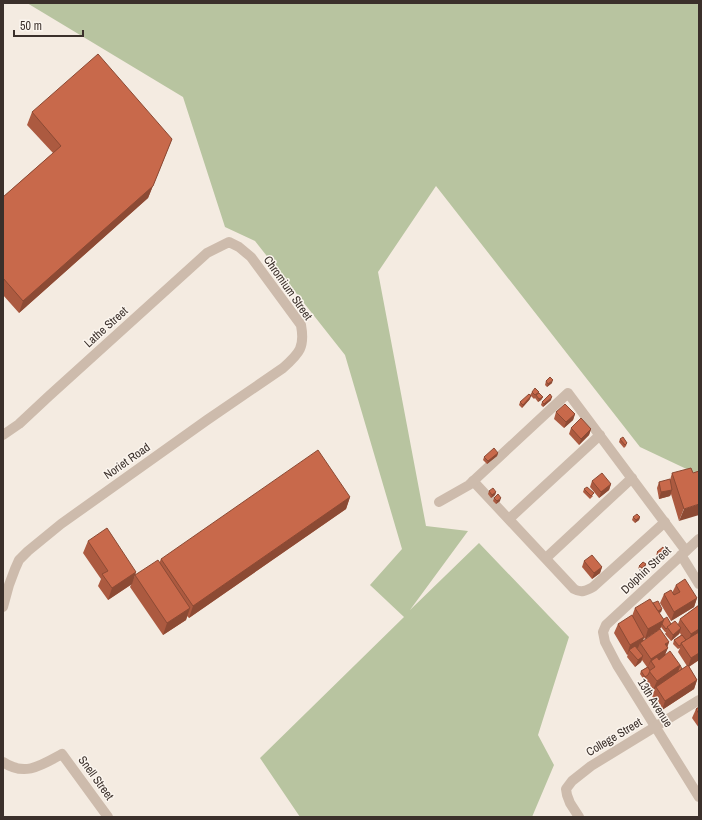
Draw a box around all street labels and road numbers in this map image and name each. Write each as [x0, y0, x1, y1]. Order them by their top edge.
street label: Chromium Street [260, 253, 316, 323]
street label: Lathe Street [81, 303, 131, 351]
street label: Noriet Road [101, 439, 153, 483]
street label: Dolphin Street [618, 543, 675, 597]
street label: 13th Avenue [634, 676, 676, 730]
street label: College Street [583, 714, 645, 760]
street label: Snell Street [75, 753, 118, 803]

